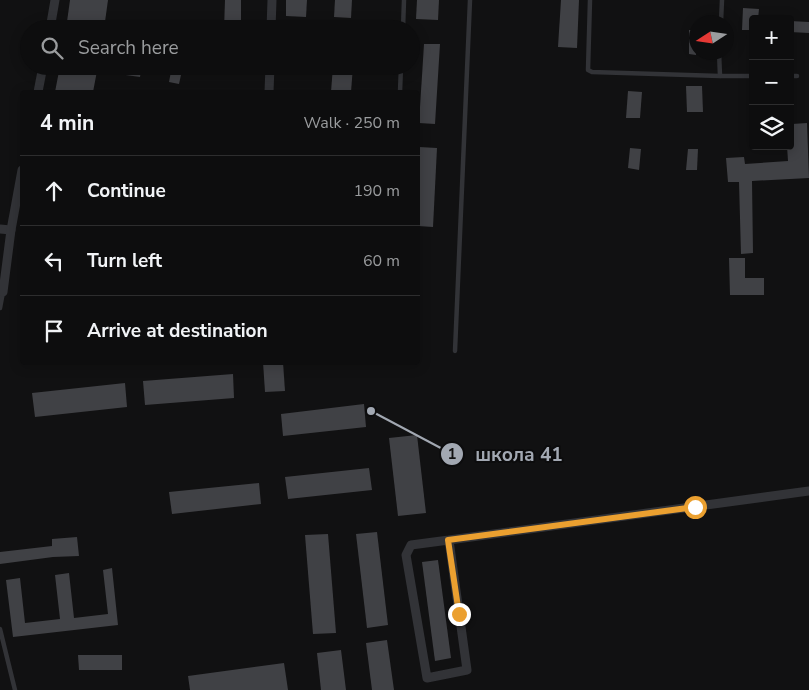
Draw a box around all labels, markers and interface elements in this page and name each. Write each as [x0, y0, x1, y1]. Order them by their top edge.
north arrow [689, 15, 734, 60]
map controls [749, 15, 794, 150]
button: + [749, 15, 794, 60]
search box [20, 20, 420, 75]
icon: search [38, 34, 66, 62]
text: Search here [78, 35, 179, 61]
button: − [749, 60, 794, 105]
button: layers [749, 105, 794, 150]
text: 4 min [40, 109, 94, 137]
text: Walk · 250 m [304, 112, 400, 134]
icon: ahead [40, 177, 68, 205]
text: Continue [87, 178, 166, 204]
text: 190 m [353, 180, 400, 202]
icon: left [40, 247, 68, 275]
text: Turn left [87, 248, 162, 274]
text: 60 m [363, 250, 400, 272]
icon: arrive [40, 317, 68, 345]
text: Arrive at destination [87, 318, 268, 344]
callout: школа 41 [440, 437, 572, 471]
text: школа 41 [475, 442, 563, 468]
text: 1 [447, 444, 457, 464]
route start [684, 496, 707, 519]
route end [448, 603, 471, 626]

